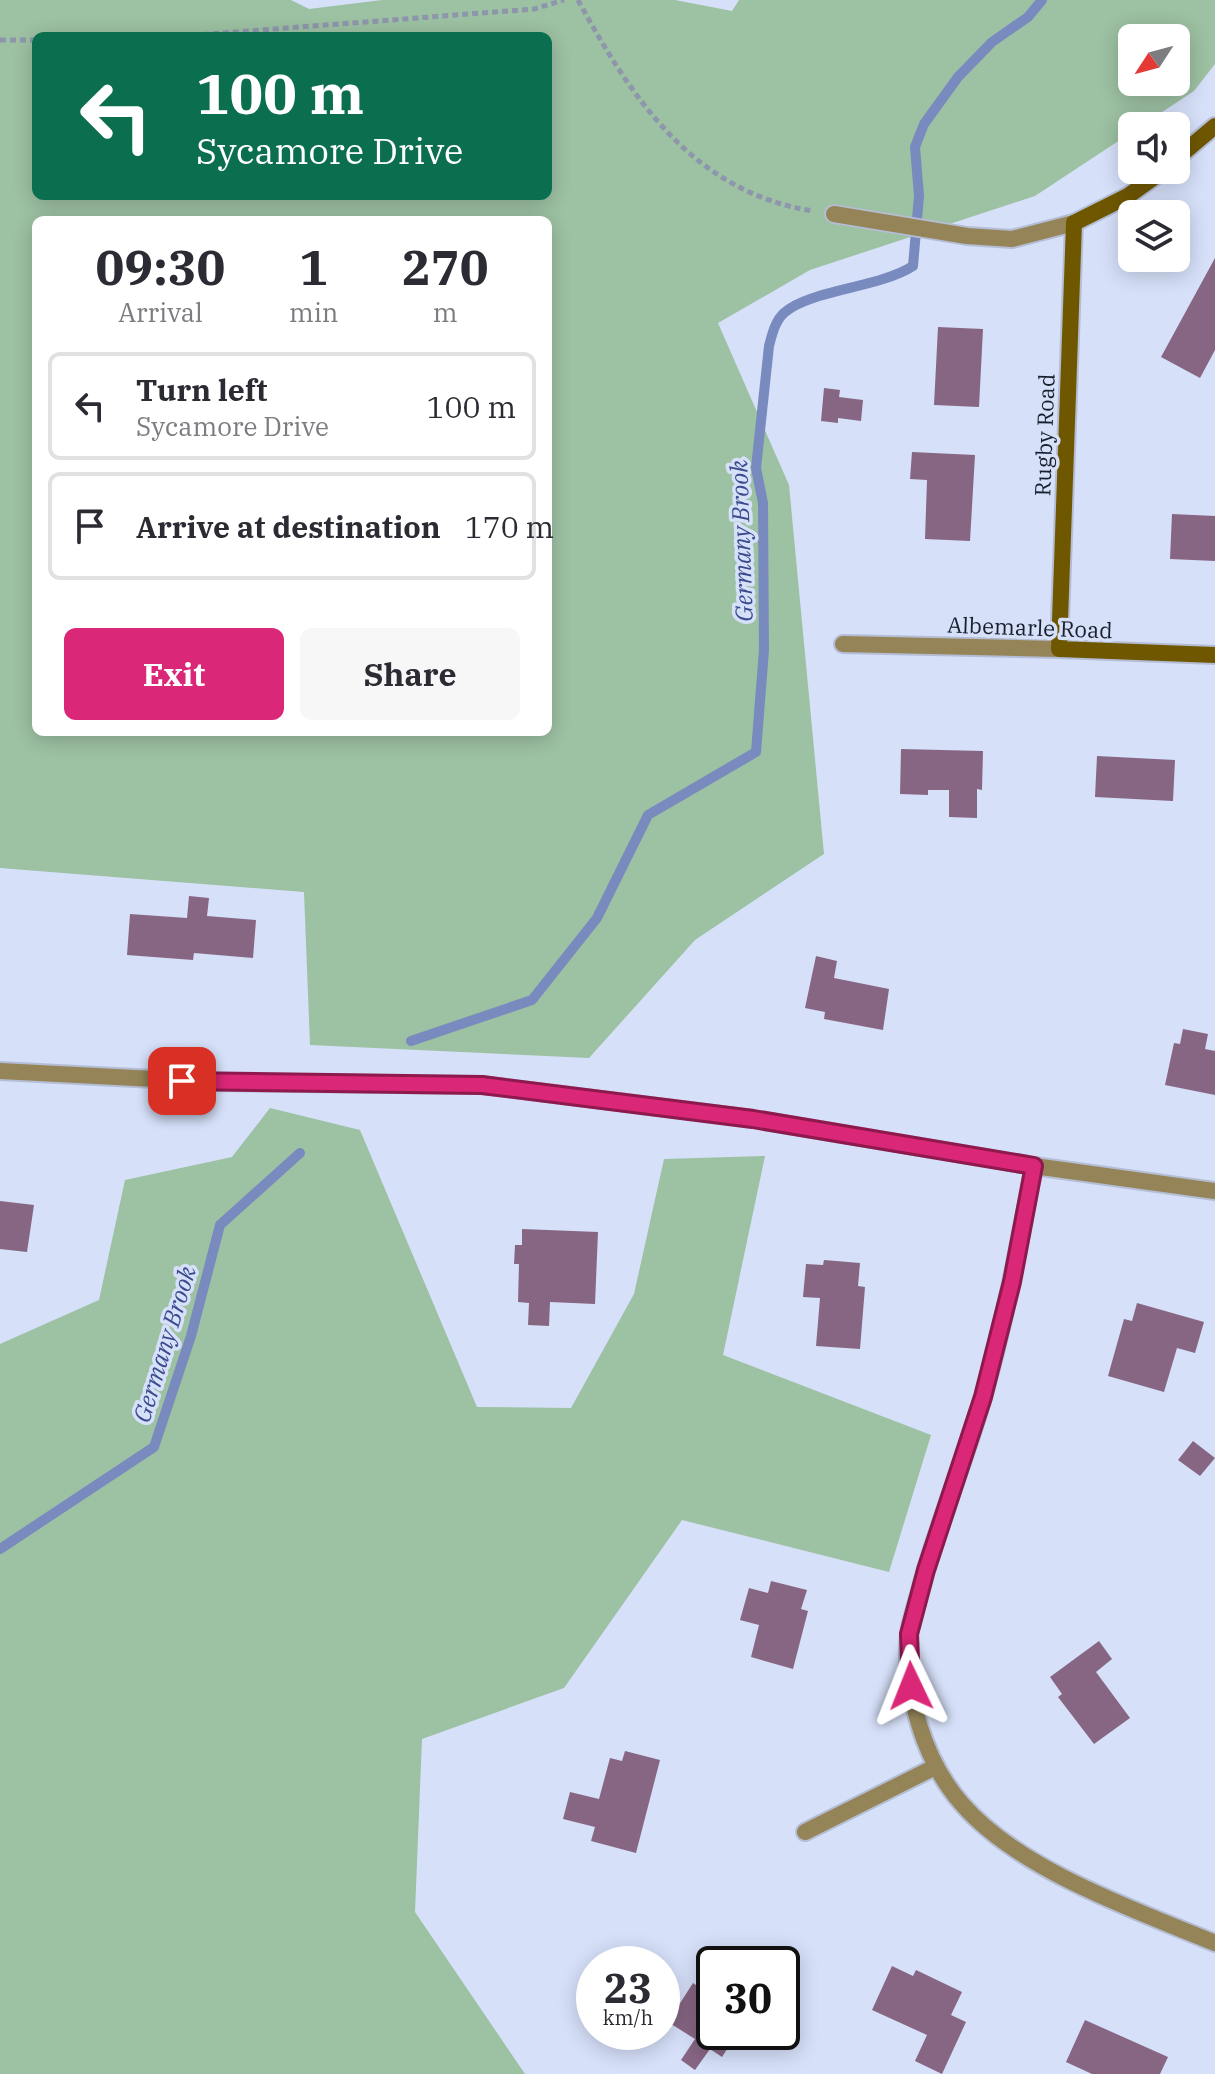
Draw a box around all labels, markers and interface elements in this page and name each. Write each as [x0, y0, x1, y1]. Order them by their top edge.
north arrow [1118, 24, 1190, 96]
map controls [1118, 24, 1190, 272]
text: 100 m [196, 57, 364, 129]
icon: left [64, 64, 168, 168]
button: sound [1118, 112, 1190, 184]
text: Sycamore Drive [196, 127, 463, 174]
button: layers [1118, 200, 1190, 272]
text: 09:30 [96, 236, 225, 298]
text: 1 [299, 236, 328, 298]
text: 270 [402, 236, 488, 298]
text: Arrival [118, 295, 203, 329]
text: min [289, 295, 338, 329]
text: m [433, 295, 458, 329]
text: Turn left [136, 370, 268, 409]
street label: Rugby Road [1027, 373, 1061, 497]
icon: left [68, 384, 112, 428]
text: 100 m [426, 387, 516, 426]
text: Sycamore Drive [136, 409, 329, 443]
water label: Germany Brook [722, 459, 760, 622]
icon: arrive [68, 504, 112, 548]
text: Arrive at destination [136, 507, 441, 546]
text: 170 m [465, 507, 554, 546]
street label: Albemarle Road [947, 610, 1113, 644]
button: Exit [64, 628, 284, 720]
button: Share [300, 628, 520, 720]
pin [148, 1047, 216, 1115]
icon: arrive [160, 1059, 204, 1103]
water label: Germany Brook [125, 1262, 203, 1426]
position arrow [869, 1644, 953, 1728]
speed limit sign: 30 [696, 1946, 800, 2050]
text: 23 [604, 1962, 652, 2014]
text: km/h [603, 2004, 653, 2031]

